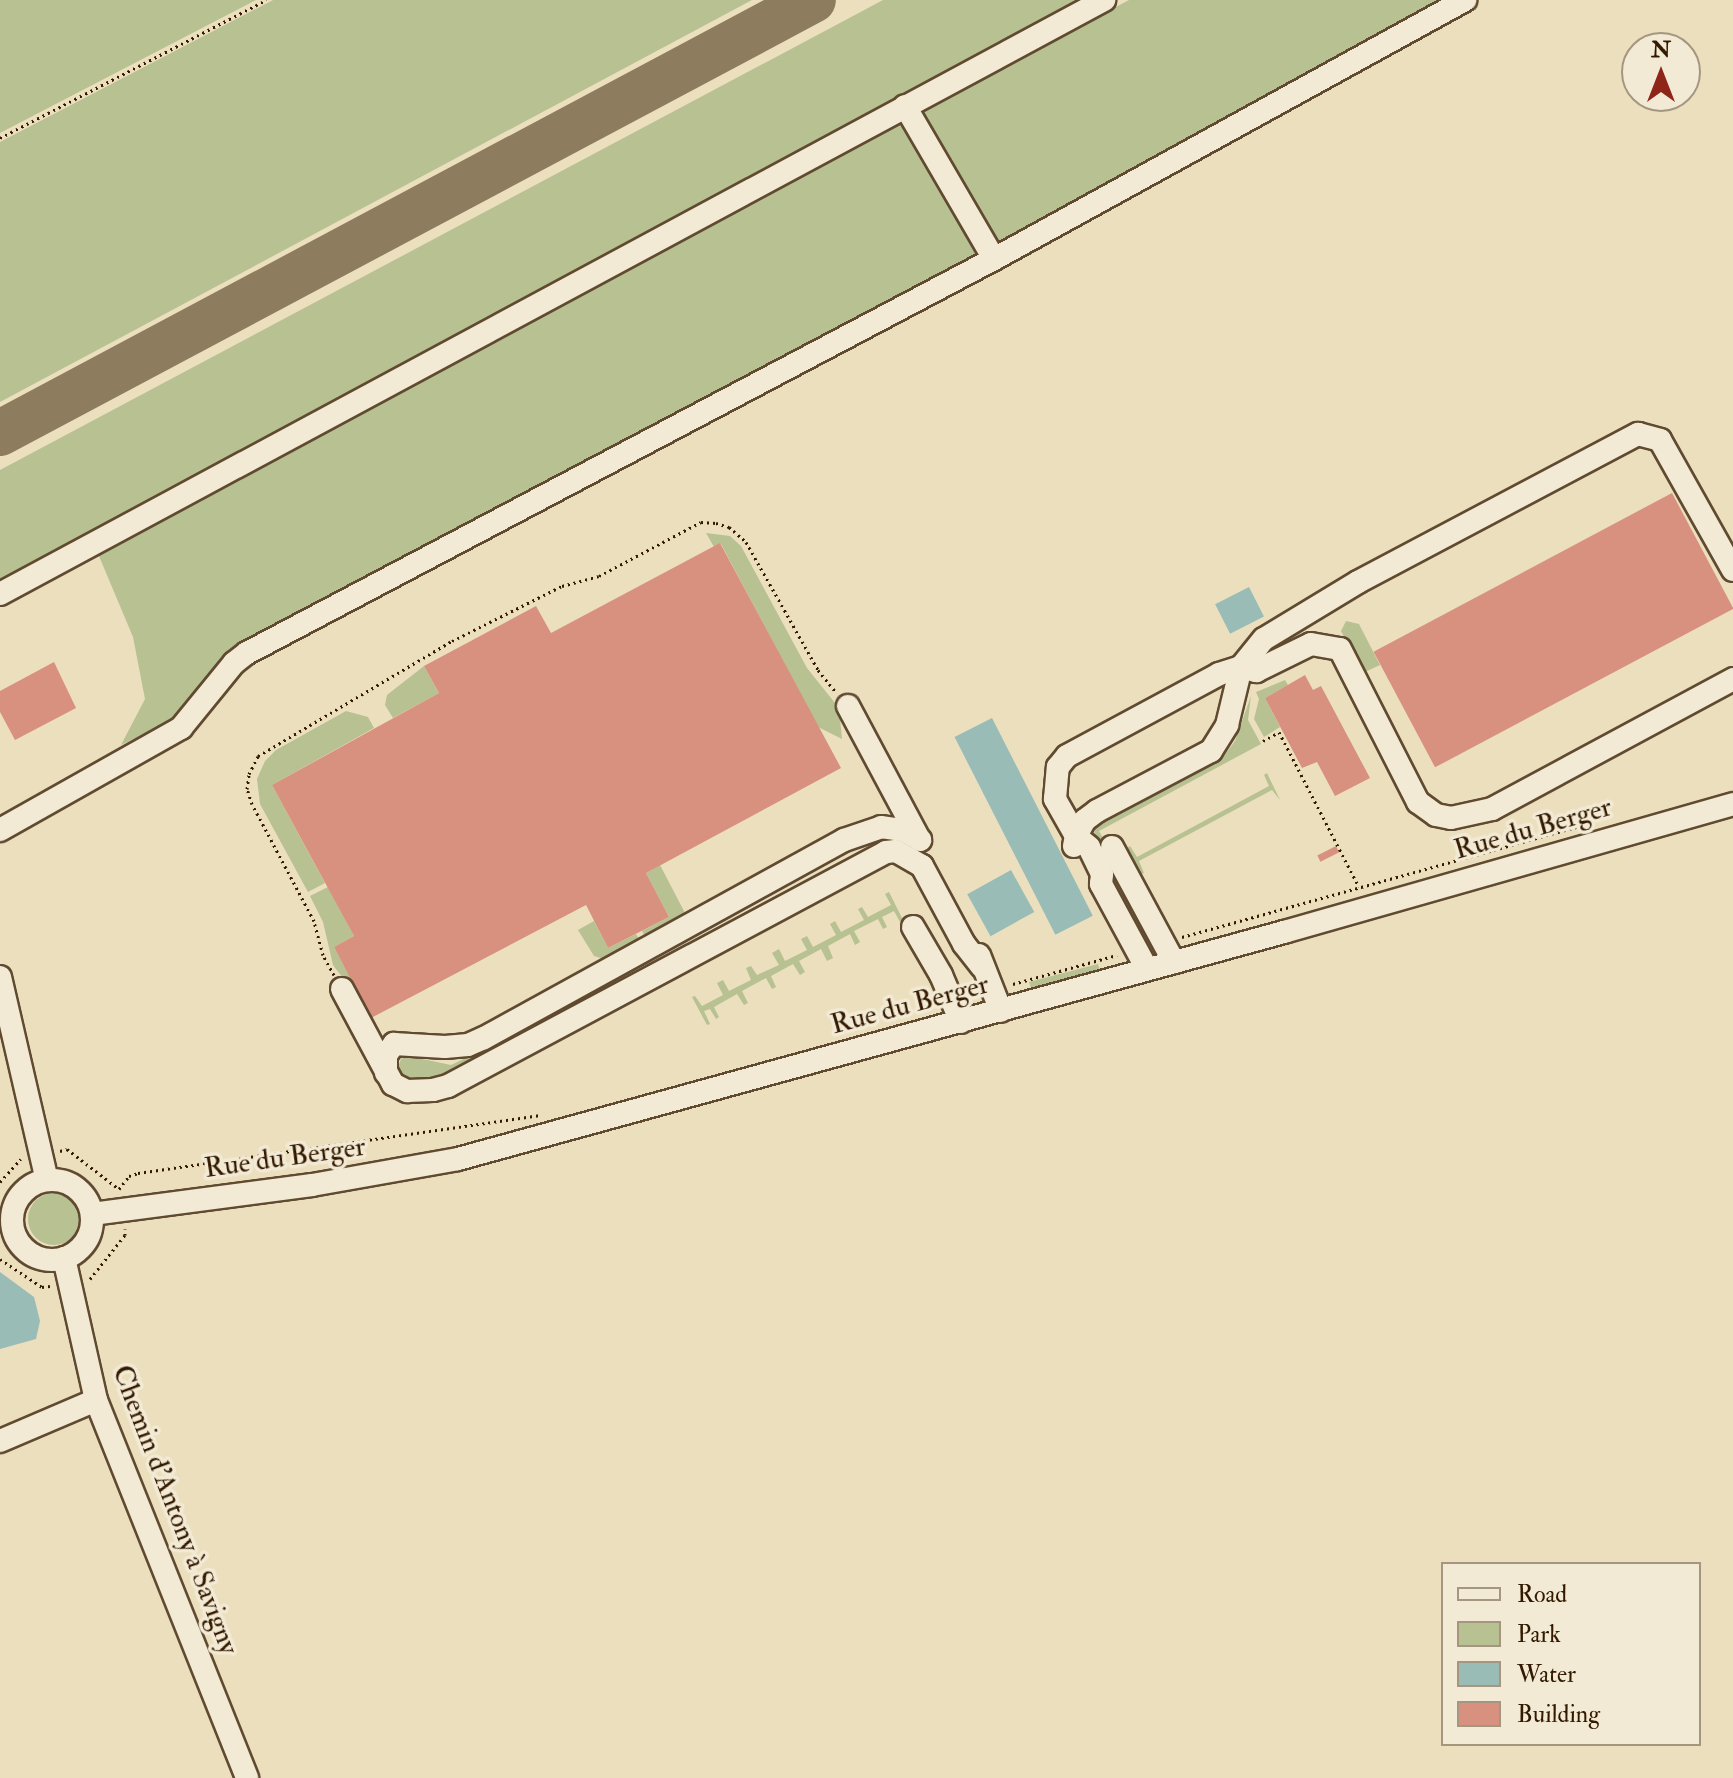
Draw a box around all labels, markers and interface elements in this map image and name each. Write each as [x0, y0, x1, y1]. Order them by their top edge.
north arrow [1621, 32, 1701, 112]
text: N [1651, 36, 1671, 64]
street label: Rue du Berger [1450, 790, 1616, 868]
street label: Rue du Berger [827, 968, 993, 1042]
street label: Rue du Berger [202, 1130, 368, 1186]
street label: Chemin d'Antony à Savigny [104, 1361, 246, 1659]
legend [1441, 1562, 1701, 1746]
text: Road [1517, 1579, 1567, 1610]
text: Park [1517, 1619, 1561, 1650]
text: Water [1517, 1659, 1576, 1690]
text: Building [1517, 1699, 1600, 1730]

